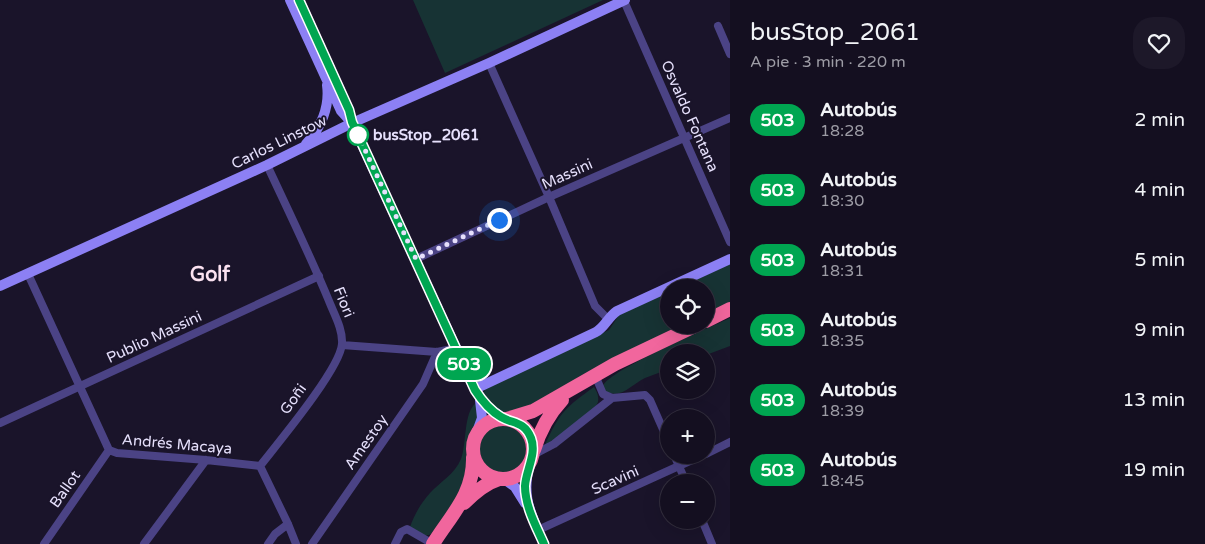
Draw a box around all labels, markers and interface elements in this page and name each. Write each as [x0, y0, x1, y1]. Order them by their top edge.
button: heart [1133, 17, 1185, 69]
text: busStop_2061 [750, 18, 920, 47]
text: A pie · 3 min · 220 m [750, 52, 906, 72]
street label: Osvaldo Fontana [657, 57, 723, 175]
text: Autobús [820, 99, 897, 121]
text: 503 [761, 109, 794, 131]
text: 2 min [1134, 109, 1185, 131]
street label: Carlos Linstow [228, 111, 330, 173]
text: 18:28 [820, 121, 864, 141]
marker: busStop_2061 [347, 124, 369, 146]
place label: busStop_2061 [373, 126, 479, 145]
street label: Massini [539, 155, 595, 193]
text: Autobús [820, 169, 897, 191]
text: 503 [761, 179, 794, 201]
text: 4 min [1134, 179, 1185, 201]
text: 18:30 [820, 191, 864, 211]
your location [487, 208, 512, 233]
text: Autobús [820, 239, 897, 261]
text: 503 [761, 249, 794, 271]
text: 5 min [1134, 249, 1185, 271]
text: 18:31 [820, 261, 864, 281]
district label: Golf [190, 263, 230, 287]
map controls [660, 279, 715, 529]
button: locate [660, 279, 715, 334]
street label: Fiori [330, 284, 358, 320]
street label: Publio Massini [104, 307, 204, 367]
text: Autobús [820, 309, 897, 331]
text: 503 [761, 319, 794, 341]
text: 9 min [1134, 319, 1185, 341]
text: 18:35 [820, 331, 864, 351]
button: layers [660, 344, 715, 399]
line badge: 503 [435, 348, 493, 380]
text: 503 [447, 353, 481, 375]
text: Autobús [820, 379, 897, 401]
street label: Goñi [276, 380, 310, 418]
text: 503 [761, 389, 794, 411]
text: 13 min [1122, 389, 1185, 411]
text: 18:39 [820, 401, 864, 421]
button: + [660, 409, 715, 464]
street label: Amestoy [341, 411, 391, 473]
street label: Andrés Macaya [121, 430, 233, 458]
text: Autobús [820, 449, 897, 471]
text: 503 [761, 459, 794, 481]
text: 19 min [1122, 459, 1185, 481]
street label: Scavini [588, 462, 642, 498]
street label: Ballot [46, 467, 84, 511]
text: 18:45 [820, 471, 864, 491]
button: − [660, 474, 715, 529]

